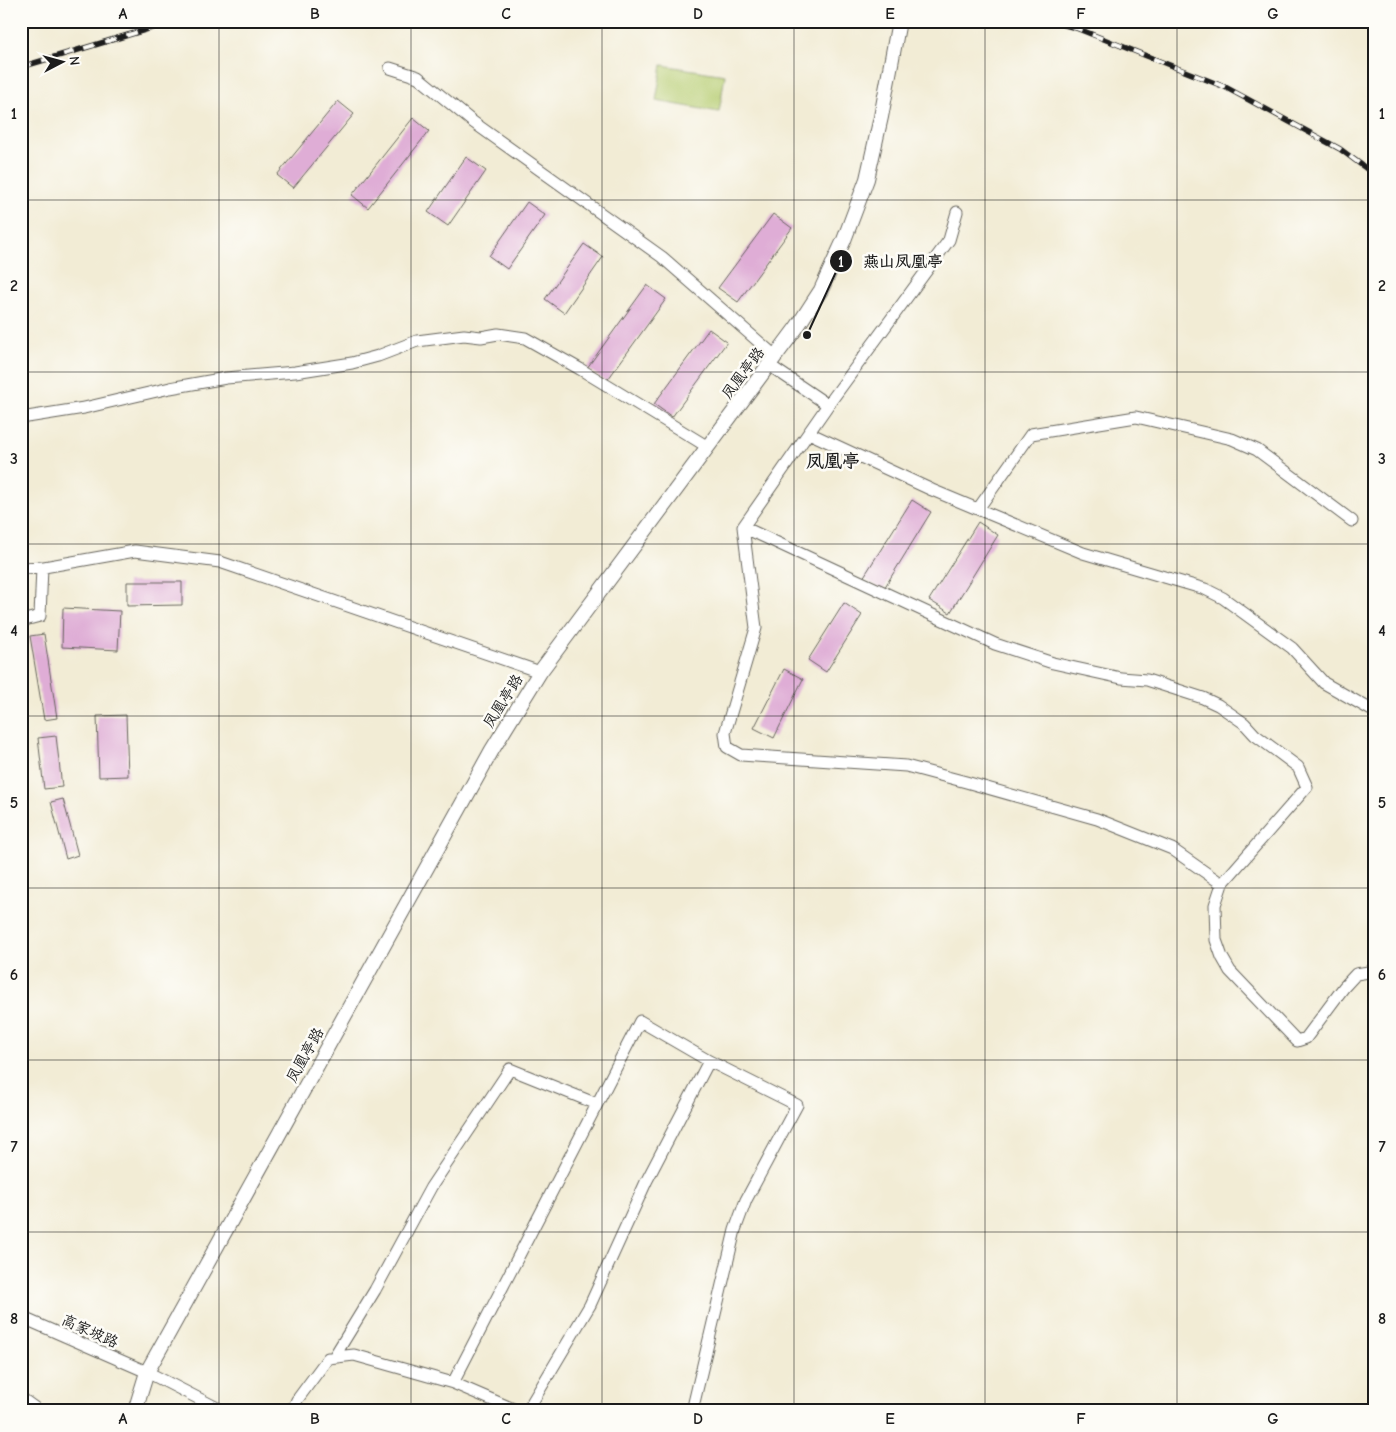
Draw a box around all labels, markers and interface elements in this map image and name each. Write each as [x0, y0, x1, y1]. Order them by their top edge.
text: A [119, 5, 128, 23]
text: B [310, 5, 320, 23]
text: C [501, 5, 511, 23]
text: D [693, 5, 703, 23]
text: E [885, 5, 895, 23]
text: F [1076, 5, 1086, 23]
text: G [1267, 5, 1279, 23]
north arrow [38, 38, 88, 88]
text: N [66, 55, 83, 66]
text: 1 [11, 105, 17, 123]
text: 1 [1379, 105, 1385, 123]
callout: 燕山凤凰亭 [828, 246, 953, 277]
text: 1 [838, 253, 844, 271]
text: 燕山凤凰亭 [863, 253, 943, 271]
text: 2 [10, 277, 18, 295]
text: 2 [1378, 277, 1386, 295]
street label: 凤凰亭路 [718, 344, 768, 402]
text: 3 [10, 450, 18, 468]
text: 3 [1378, 450, 1386, 468]
district label: 凤凰亭 [806, 451, 860, 472]
text: 4 [10, 622, 18, 640]
text: 4 [1378, 622, 1386, 640]
street label: 凤凰亭路 [479, 671, 527, 731]
text: 5 [10, 794, 18, 812]
text: 5 [1378, 794, 1386, 812]
text: 6 [10, 966, 18, 984]
text: 6 [1378, 966, 1386, 984]
street label: 凤凰亭路 [283, 1024, 327, 1086]
text: 7 [10, 1138, 18, 1156]
text: 7 [1378, 1138, 1386, 1156]
text: 8 [10, 1310, 18, 1328]
text: 8 [1378, 1310, 1386, 1328]
street label: 高家坡路 [59, 1311, 121, 1351]
text: A [119, 1410, 128, 1428]
text: B [310, 1410, 320, 1428]
text: C [501, 1410, 511, 1428]
text: D [693, 1410, 703, 1428]
text: E [885, 1410, 895, 1428]
text: F [1076, 1410, 1086, 1428]
text: G [1267, 1410, 1279, 1428]

